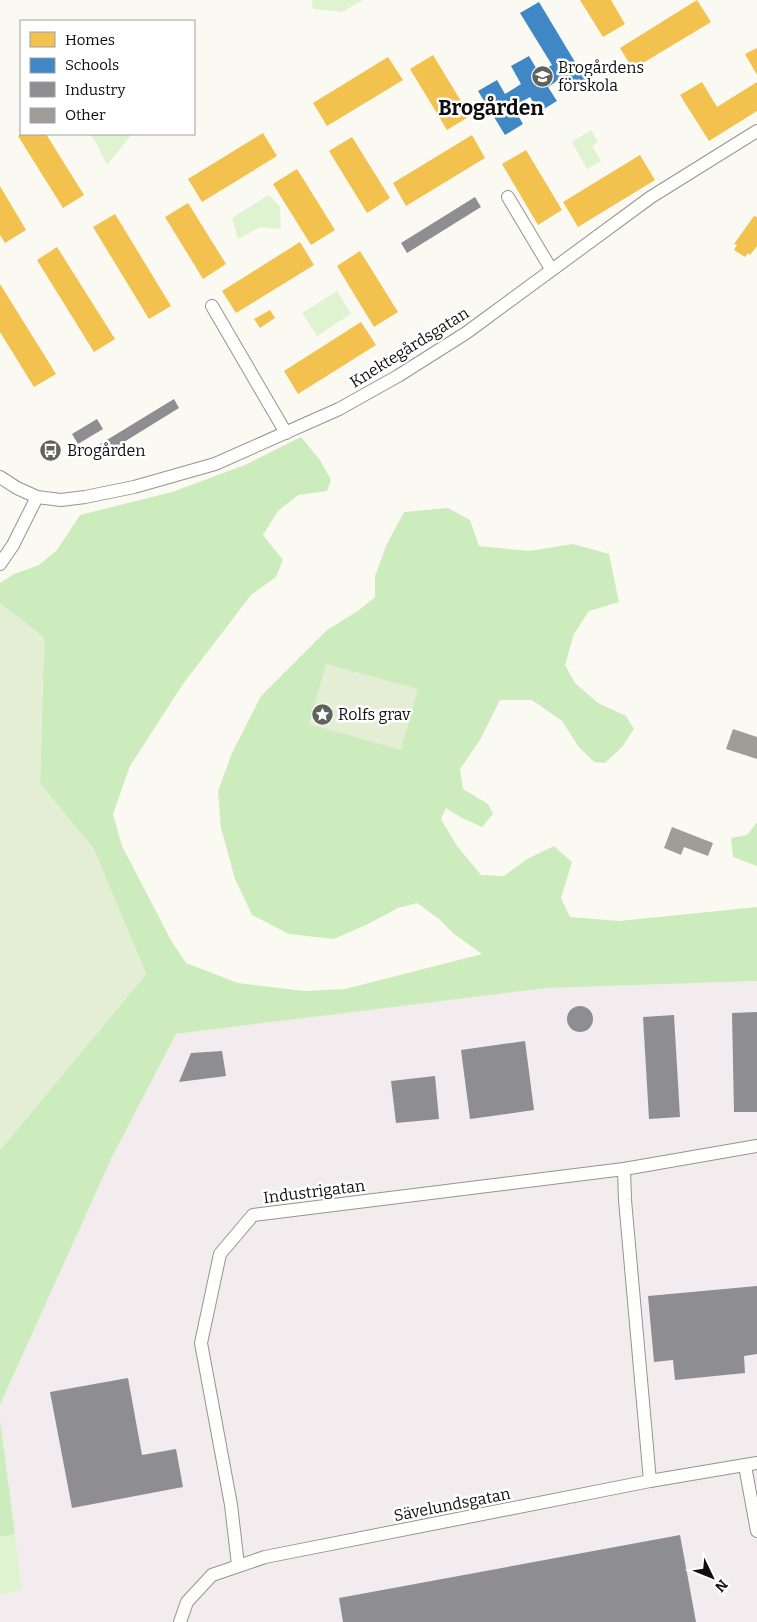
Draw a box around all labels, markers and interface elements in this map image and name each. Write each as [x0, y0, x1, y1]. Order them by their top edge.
legend [20, 20, 195, 135]
text: Homes [65, 31, 115, 49]
text: Schools [65, 56, 119, 74]
place label: Brogårdens förskola [558, 58, 644, 95]
school or university icon: Brogårdens förskola [530, 64, 554, 88]
text: Industry [65, 81, 125, 99]
district label: Brogården [438, 95, 544, 121]
text: Other [65, 106, 106, 124]
street label: Knektegårdsgatan [346, 303, 472, 392]
bus stop icon: Brogården [39, 438, 63, 462]
place label: Brogården [67, 441, 146, 460]
place icon: Rolfs grav [310, 702, 334, 726]
place label: Rolfs grav [338, 705, 411, 724]
street label: Industrigatan [262, 1176, 366, 1207]
street label: Sävelundsgatan [392, 1484, 512, 1525]
north arrow [687, 1552, 737, 1602]
text: N [711, 1576, 731, 1595]

